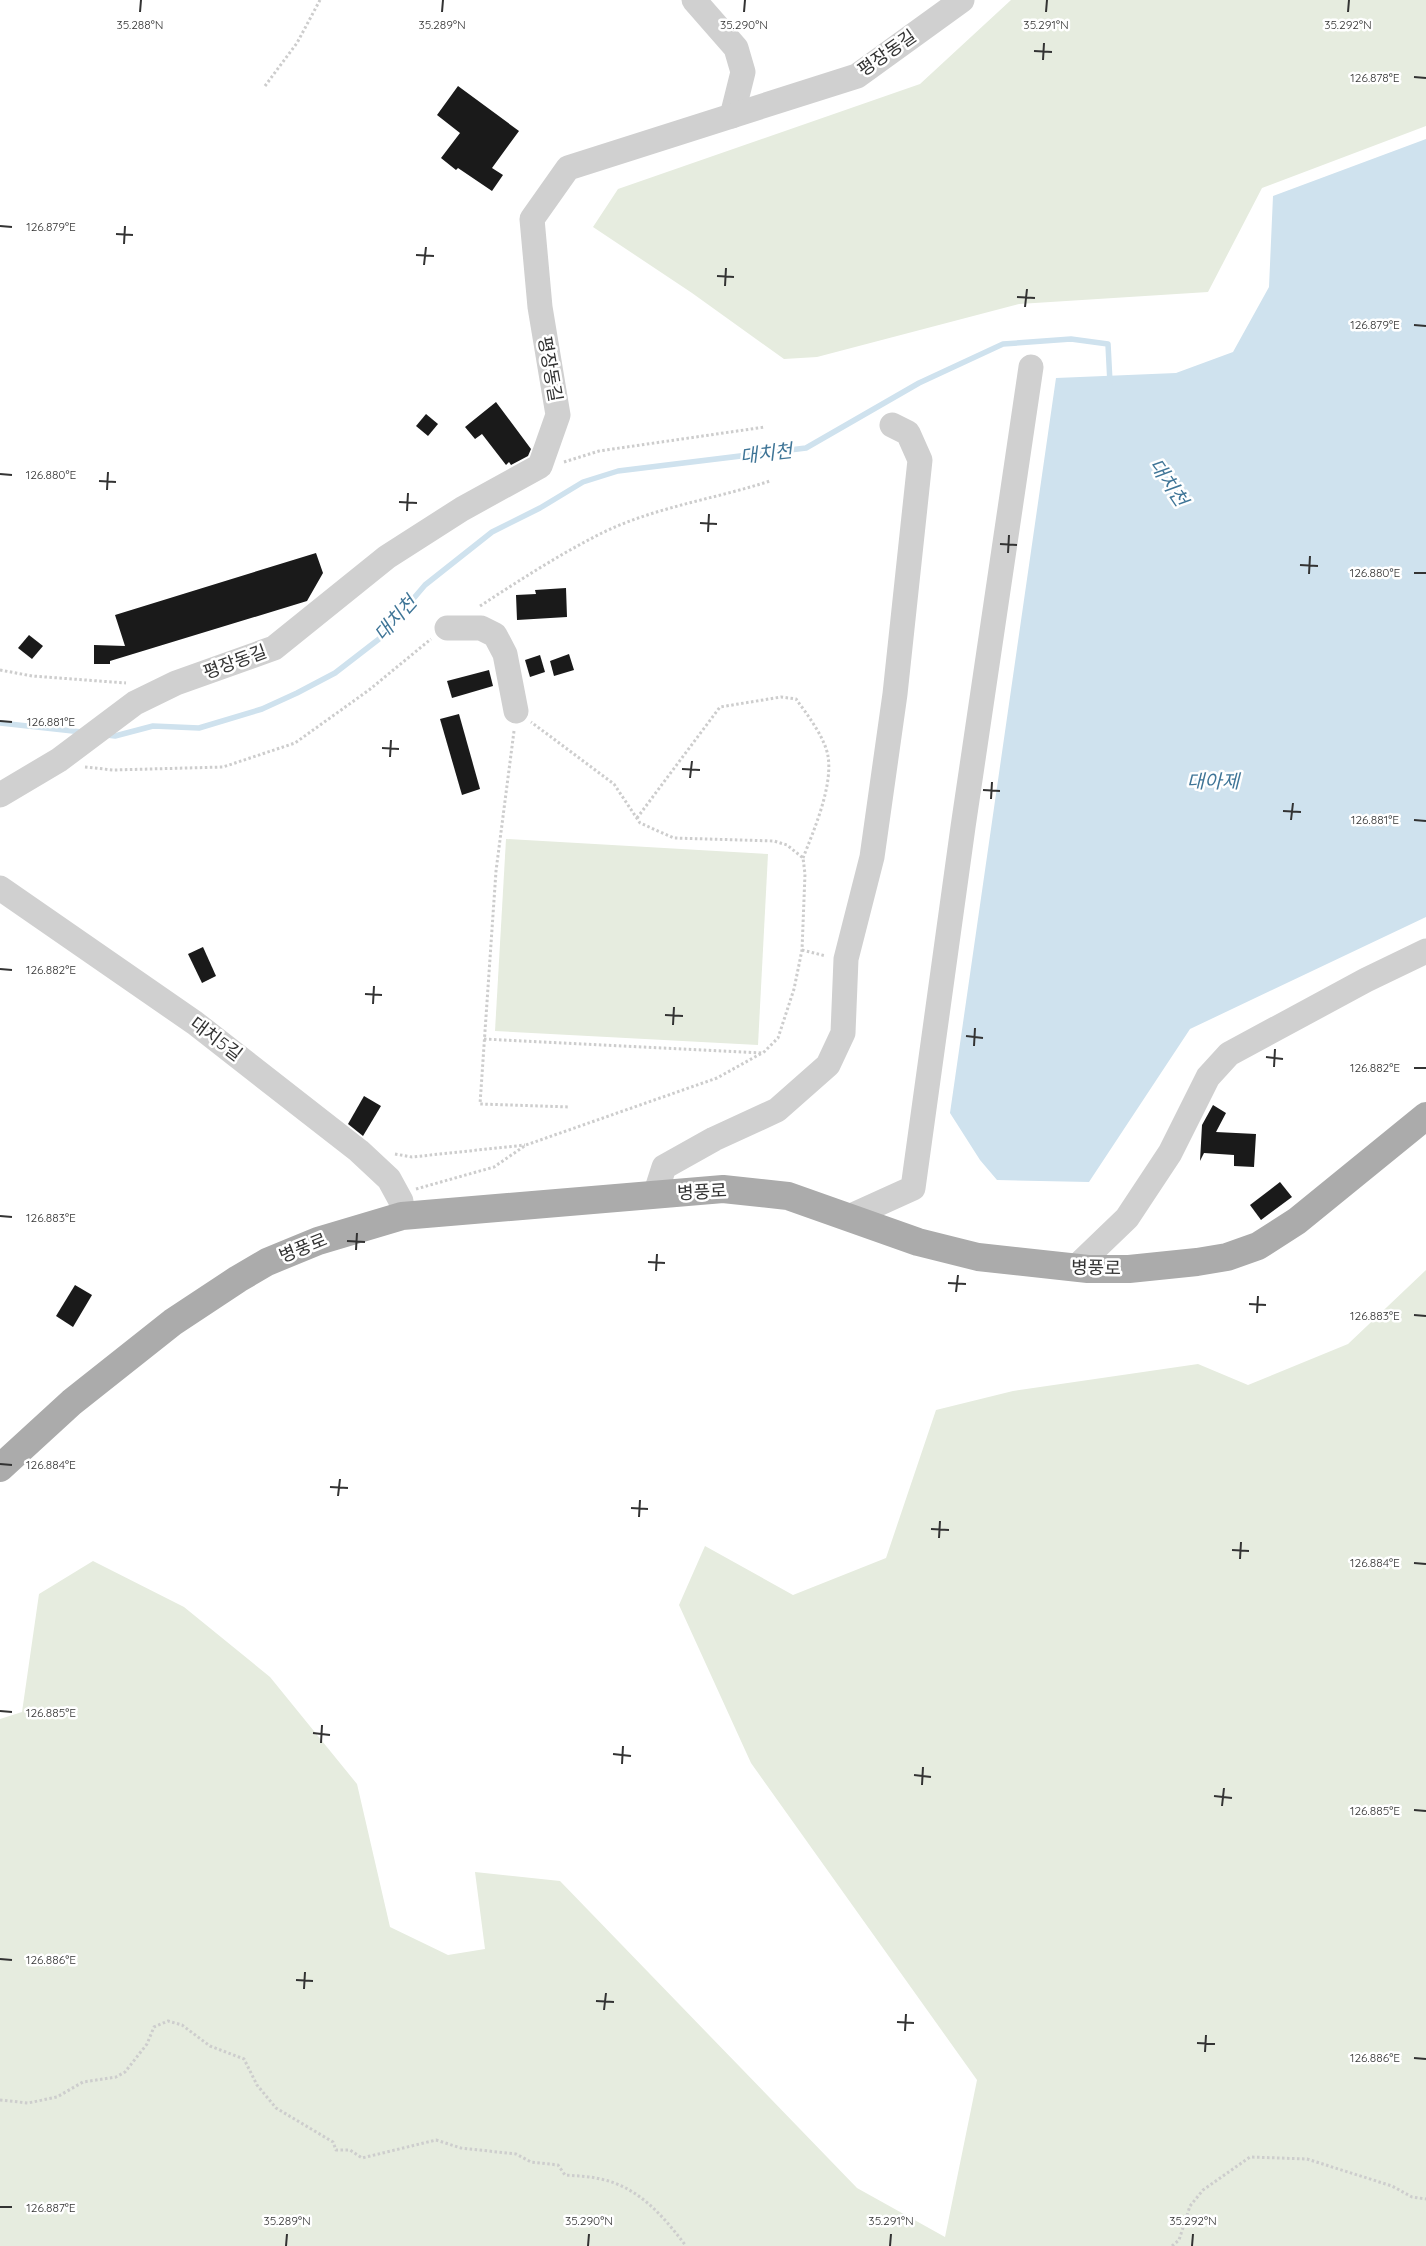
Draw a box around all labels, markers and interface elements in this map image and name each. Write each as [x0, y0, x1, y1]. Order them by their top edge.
text: 35.288°N [116, 17, 164, 32]
text: 35.289°N [418, 17, 466, 32]
text: 35.290°N [720, 17, 768, 32]
text: 35.291°N [1023, 17, 1069, 32]
text: 35.292°N [1324, 17, 1372, 32]
street label: 평장동길 [853, 24, 920, 81]
text: 126.878°E [1350, 70, 1400, 85]
text: 126.879°E [26, 219, 76, 234]
text: 126.879°E [1350, 317, 1400, 332]
street label: 평장동길 [533, 334, 568, 404]
water label: 대치천 [739, 438, 795, 468]
water label: 대치천 [1144, 454, 1194, 512]
text: 126.880°E [26, 467, 76, 482]
text: 126.880°E [1350, 565, 1400, 580]
water label: 대치천 [369, 589, 422, 646]
street label: 평장동길 [200, 639, 270, 684]
text: 126.881°E [27, 714, 75, 729]
water label: 대아제 [1187, 769, 1242, 793]
text: 126.881°E [1351, 812, 1399, 827]
text: 126.882°E [26, 962, 76, 977]
street label: 대치5길 [186, 1012, 247, 1066]
text: 126.882°E [1350, 1060, 1400, 1075]
street label: 병풍로 [677, 1179, 727, 1204]
text: 126.883°E [26, 1210, 76, 1225]
street label: 병풍로 [275, 1228, 330, 1268]
street label: 병풍로 [1071, 1256, 1121, 1279]
text: 126.883°E [1350, 1308, 1400, 1323]
text: 126.884°E [26, 1457, 76, 1472]
text: 126.884°E [1350, 1555, 1400, 1570]
text: 126.885°E [26, 1705, 76, 1720]
text: 126.885°E [1350, 1803, 1400, 1818]
text: 126.886°E [26, 1952, 76, 1967]
text: 126.886°E [1350, 2050, 1400, 2065]
text: 126.887°E [26, 2200, 76, 2215]
text: 35.289°N [263, 2213, 311, 2228]
text: 35.290°N [565, 2213, 613, 2228]
text: 35.291°N [868, 2213, 914, 2228]
text: 35.292°N [1169, 2213, 1217, 2228]

